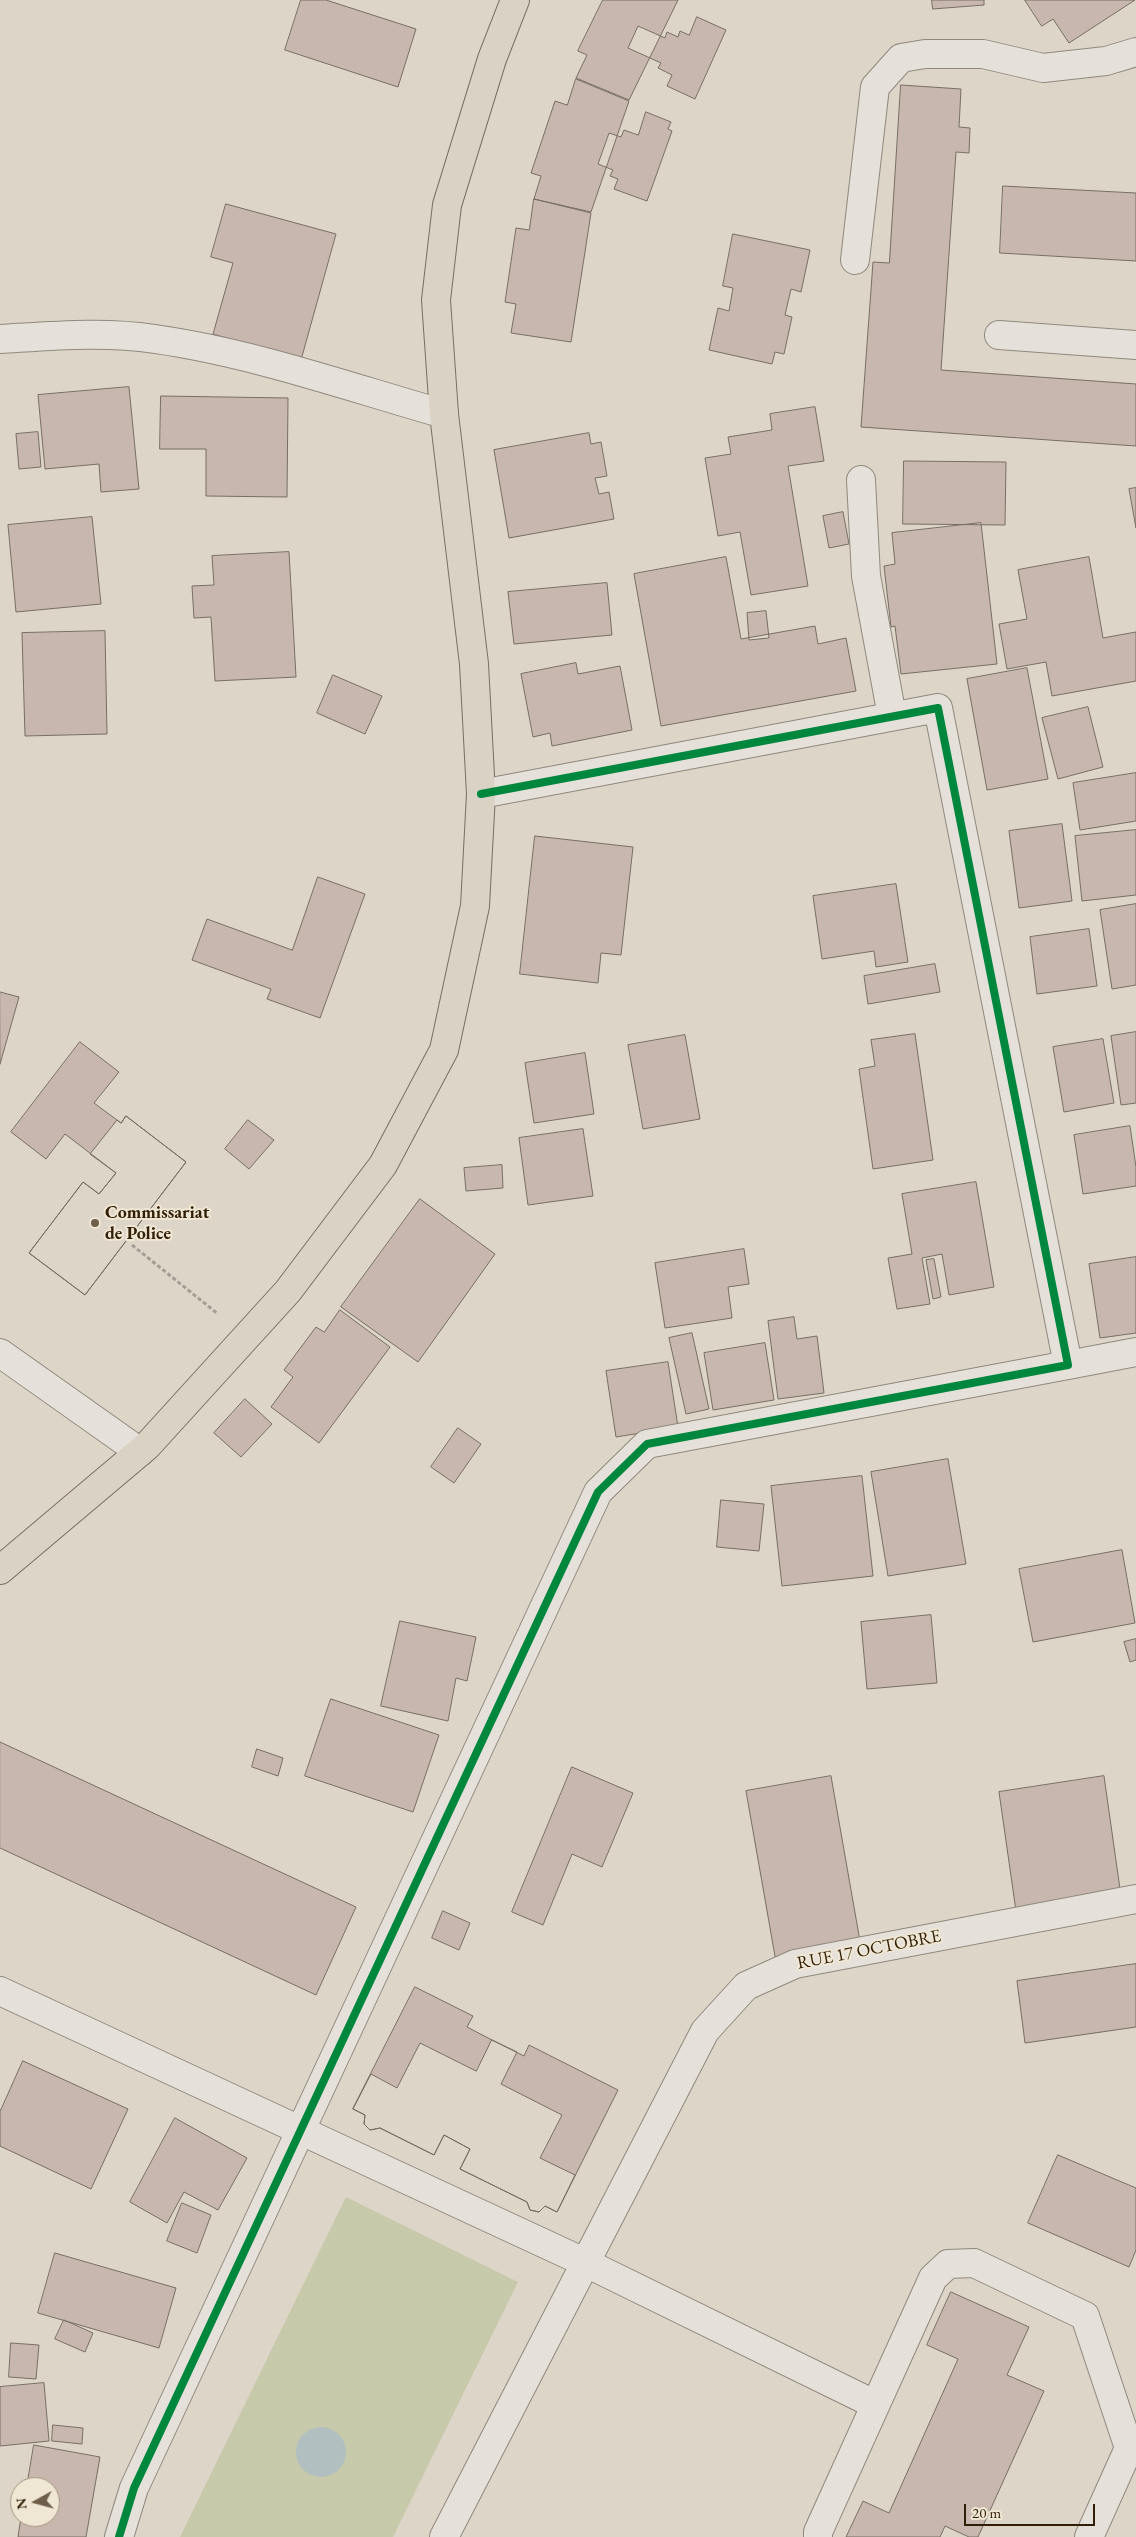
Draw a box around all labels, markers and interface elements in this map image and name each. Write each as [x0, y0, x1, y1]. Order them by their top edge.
place label: Commissariat de Police [105, 1202, 209, 1244]
marker: Commissariat de Police [89, 1217, 101, 1229]
street label: RUE 17 OCTOBRE [795, 1925, 943, 1975]
north arrow [10, 2477, 60, 2527]
scale bar [966, 2494, 1097, 2526]
text: N [11, 2497, 31, 2510]
text: 20 m [972, 2503, 1001, 2522]

